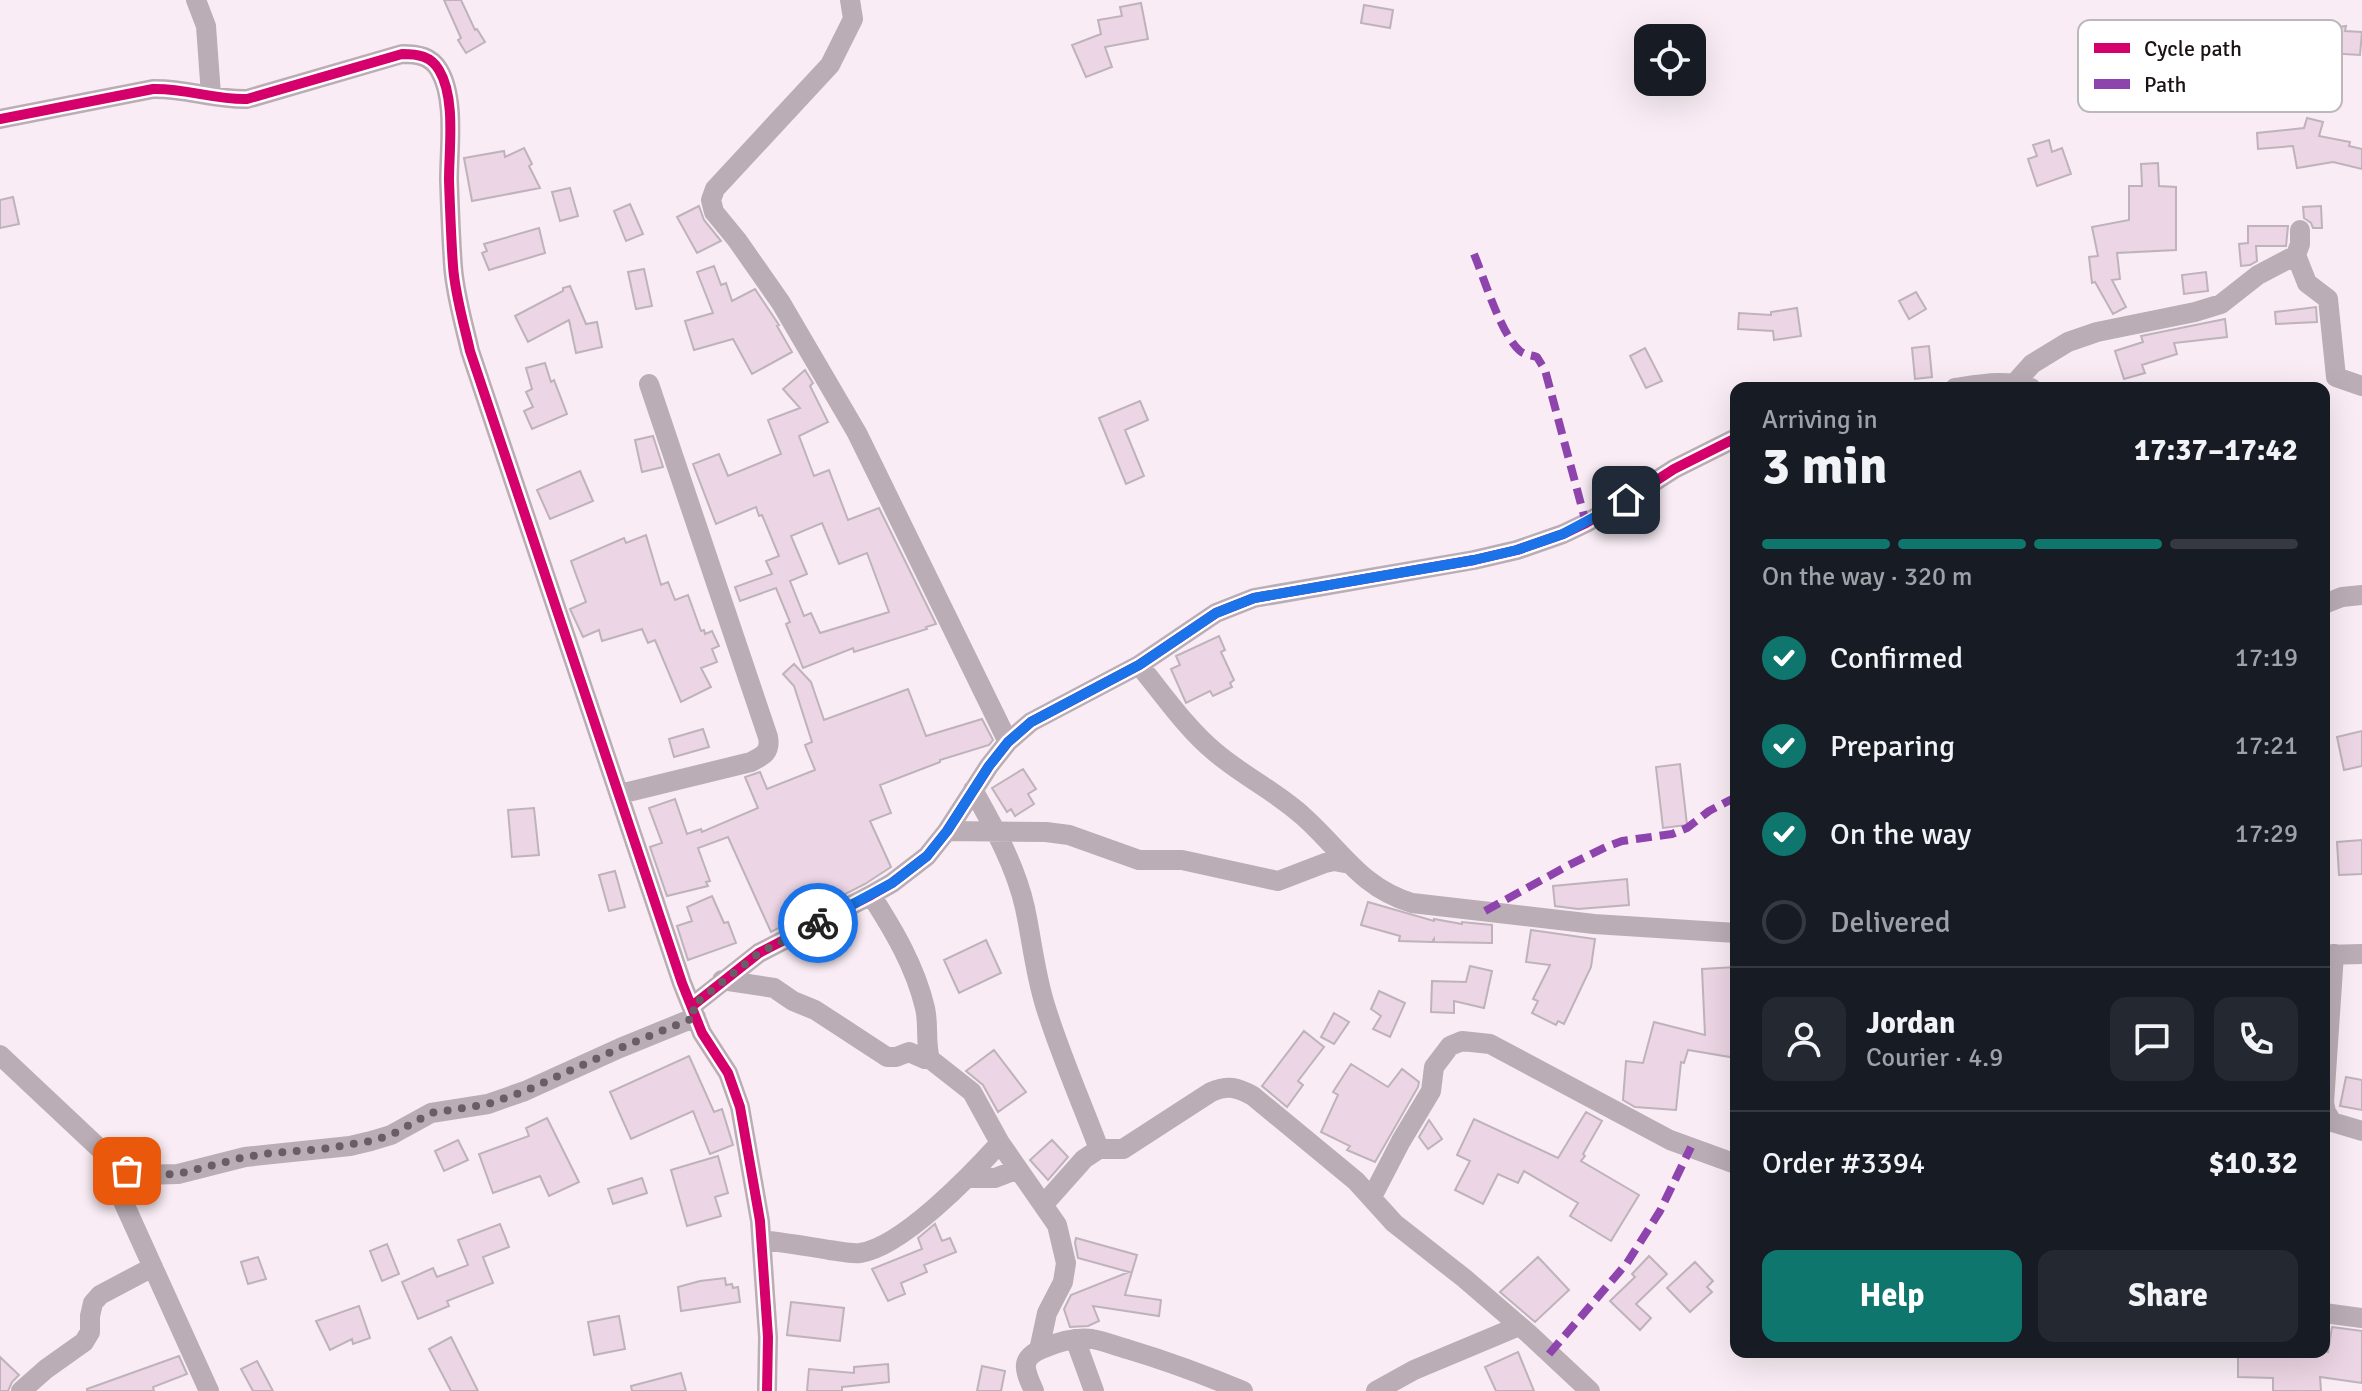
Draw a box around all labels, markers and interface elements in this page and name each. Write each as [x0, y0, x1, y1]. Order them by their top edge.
legend [2078, 20, 2342, 112]
map controls [1634, 24, 1706, 96]
button: locate [1634, 24, 1706, 96]
text: Cycle path [2144, 35, 2242, 62]
text: Path [2144, 71, 2187, 98]
text: Arriving in [1762, 404, 1878, 436]
text: 17:37–17:42 [2134, 432, 2298, 469]
text: 3 min [1762, 434, 1888, 498]
pin [1592, 466, 1660, 534]
icon: home [1604, 478, 1648, 522]
text: On the way · 320 m [1762, 561, 1972, 593]
icon: check [1762, 636, 1806, 680]
text: Confirmed [1830, 640, 1963, 677]
text: 17:19 [2235, 642, 2298, 674]
icon: check [1762, 724, 1806, 768]
text: Preparing [1830, 728, 1955, 765]
text: 17:21 [2235, 730, 2298, 762]
icon: check [1762, 812, 1806, 856]
text: On the way [1830, 816, 1971, 853]
text: 17:29 [2235, 818, 2298, 850]
courier [778, 883, 858, 963]
icon: bike [796, 901, 840, 945]
text: Delivered [1830, 904, 1951, 941]
button: person [1762, 997, 1846, 1081]
button: chat [2110, 997, 2194, 1081]
button: phone [2214, 997, 2298, 1081]
text: Jordan [1866, 1005, 1955, 1042]
text: Courier · 4.9 [1866, 1042, 2003, 1074]
pin [93, 1137, 161, 1205]
text: Order #3394 [1762, 1145, 1925, 1182]
text: $10.32 [2208, 1145, 2298, 1182]
icon: bag [105, 1149, 149, 1193]
button: Help [1762, 1250, 2022, 1342]
button: Share [2038, 1250, 2298, 1342]

